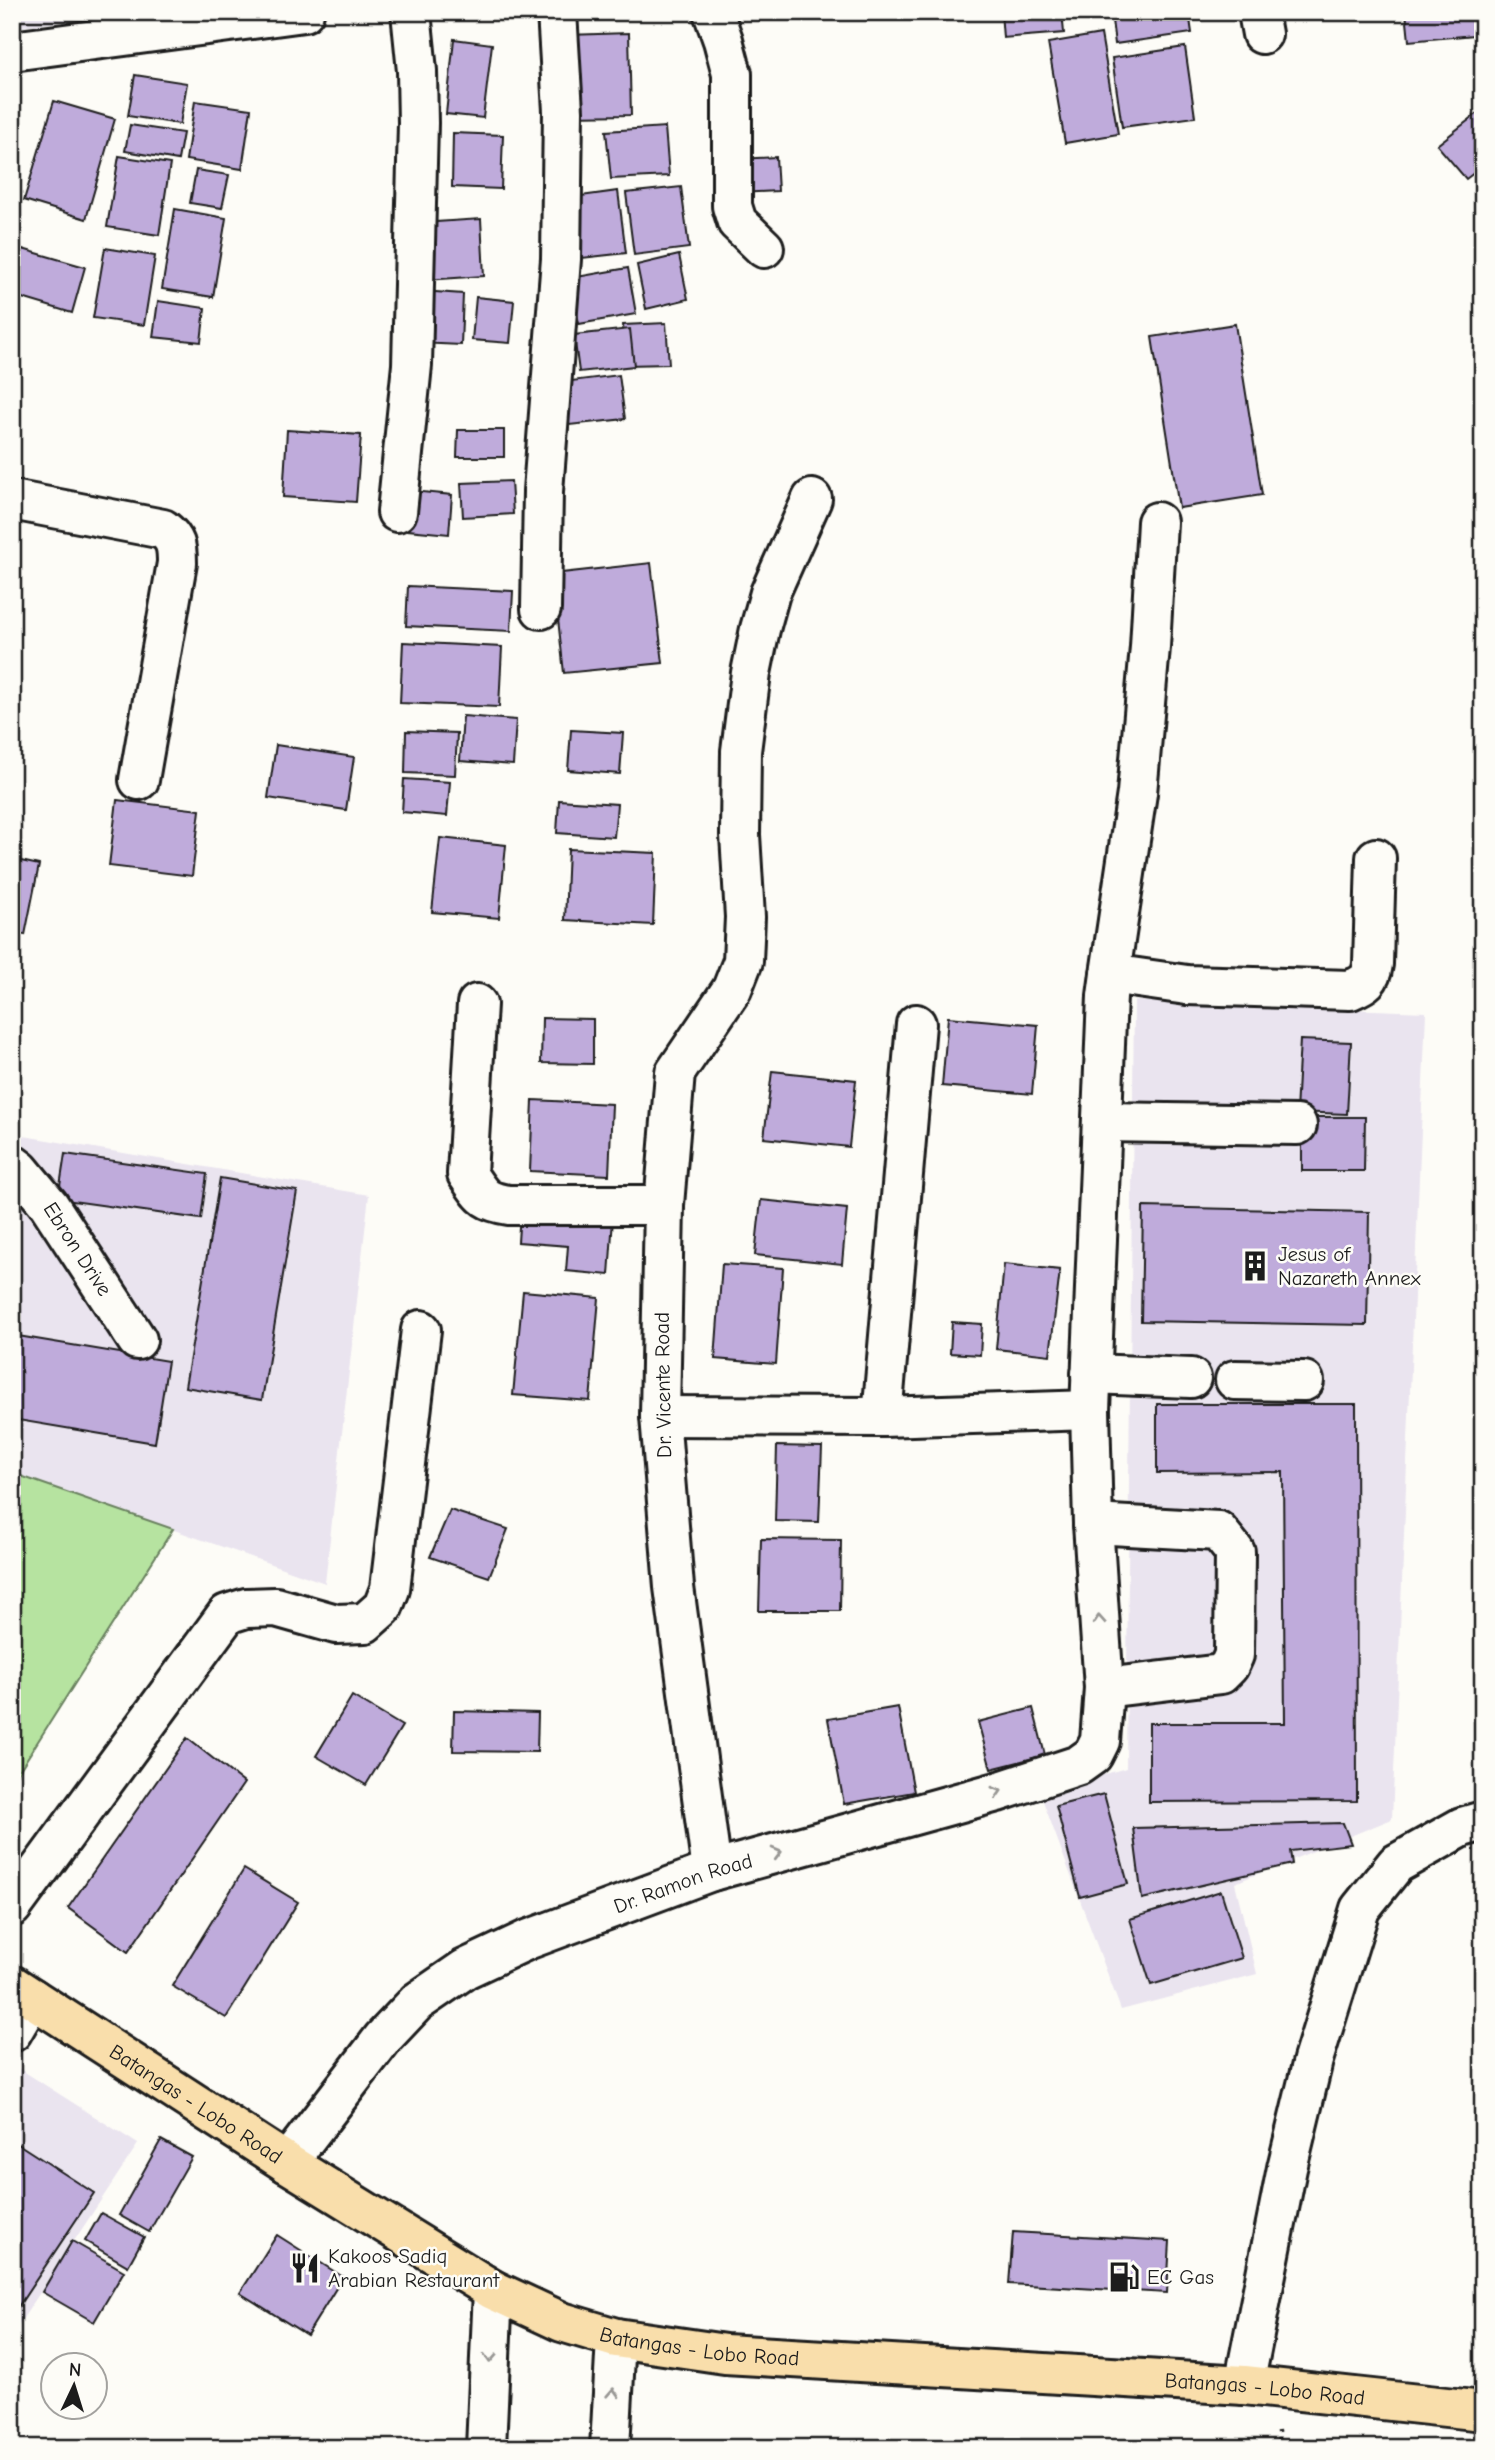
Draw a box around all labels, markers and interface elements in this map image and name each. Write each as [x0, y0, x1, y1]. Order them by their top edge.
street label: Ebron Drive [38, 1198, 117, 1300]
place label: Jesus of Nazareth Annex [1278, 1242, 1421, 1290]
building icon: Jesus of Nazareth Annex [1238, 1249, 1272, 1283]
street label: Dr. Vicente Road [650, 1312, 676, 1458]
one-way arrow [1092, 1614, 1107, 1625]
one-way arrow [990, 1786, 1002, 1801]
one-way arrow [771, 1846, 783, 1861]
street label: Dr. Ramon Road [610, 1848, 755, 1919]
street label: Batangas - Lobo Road [105, 2039, 287, 2169]
place label: Kakoos Sadiq Arabian Restaurant [328, 2244, 500, 2292]
restaurant icon: Kakoos Sadiq Arabian Restaurant [288, 2251, 322, 2285]
fuel station icon: EC Gas [1107, 2260, 1141, 2294]
place label: EC Gas [1147, 2265, 1214, 2289]
street label: Batangas - Lobo Road [597, 2322, 800, 2370]
north arrow [38, 2352, 108, 2422]
one-way arrow [482, 2353, 497, 2364]
text: N [68, 2359, 82, 2381]
street label: Batangas - Lobo Road [1164, 2368, 1366, 2410]
one-way arrow [606, 2387, 621, 2398]

